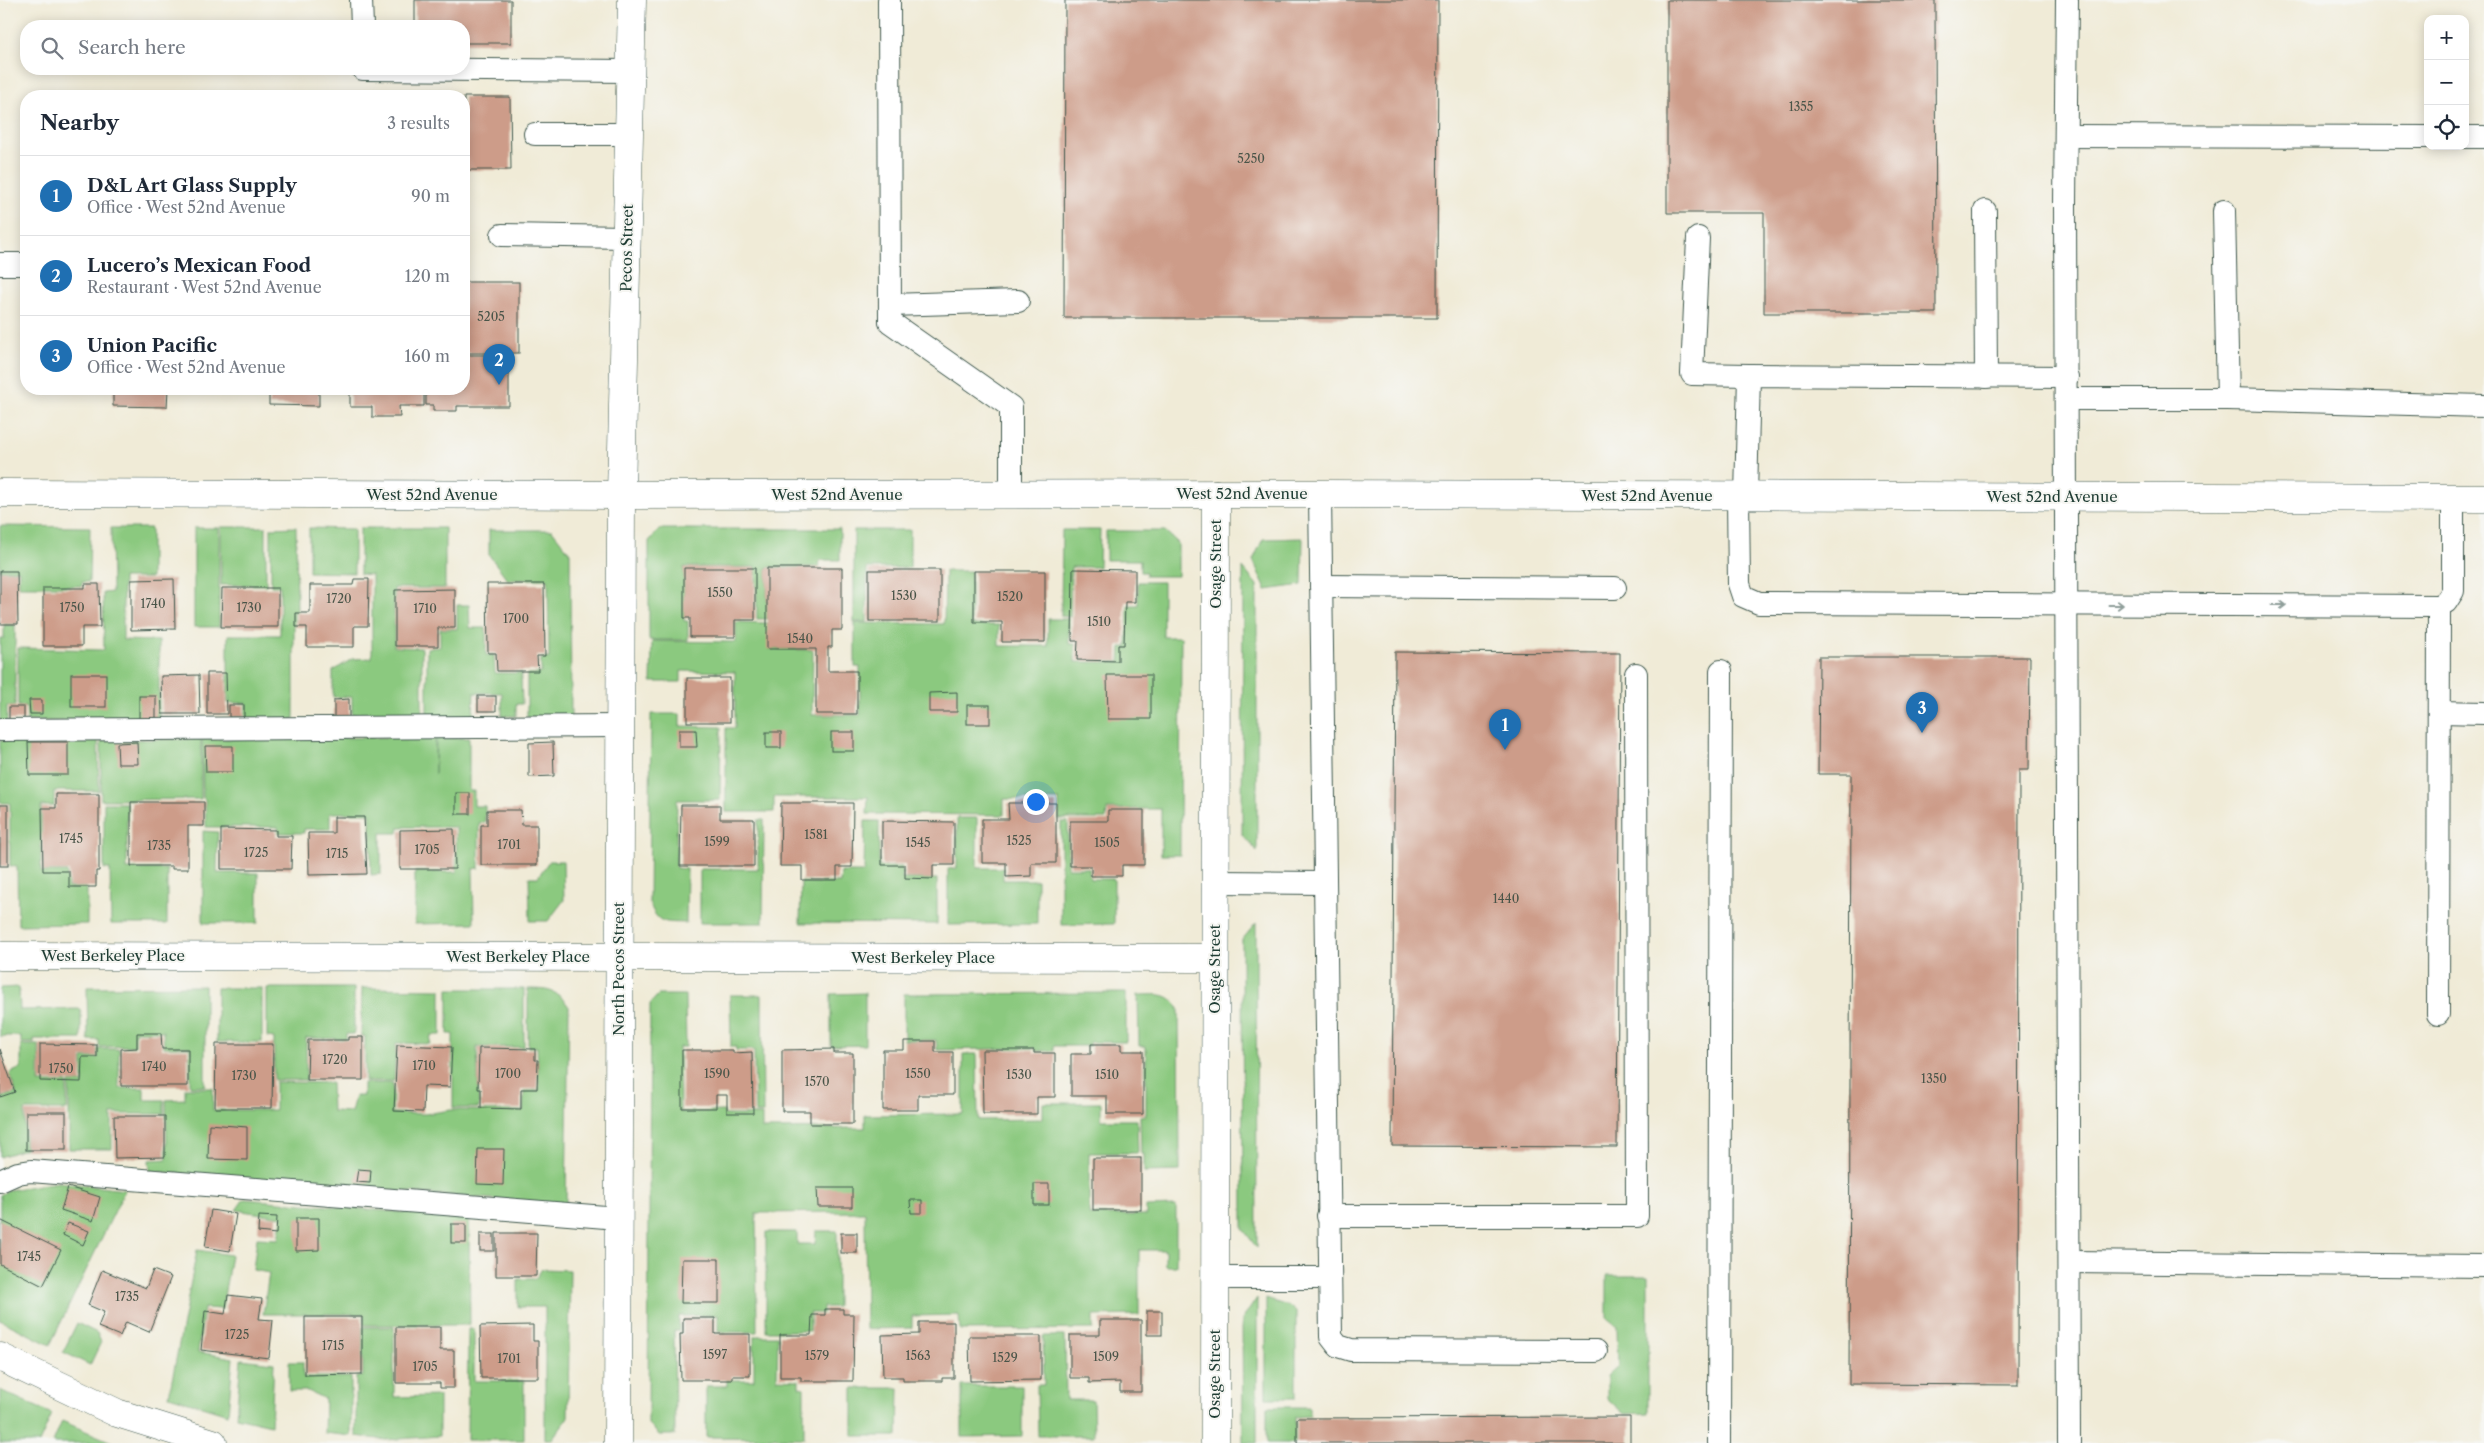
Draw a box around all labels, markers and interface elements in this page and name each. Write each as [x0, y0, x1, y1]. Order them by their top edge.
map controls [2424, 15, 2469, 150]
button: + [2424, 15, 2469, 60]
search box [20, 20, 470, 75]
icon: search [38, 34, 66, 62]
text: Search here [78, 36, 186, 59]
button: − [2424, 60, 2469, 105]
house number: 1355 [1789, 99, 1813, 114]
button: locate [2424, 105, 2469, 150]
text: Nearby [40, 110, 119, 135]
text: 3 results [387, 113, 450, 133]
house number: 5250 [1237, 151, 1265, 166]
text: D&L Art Glass Supply [87, 174, 297, 197]
text: 1 [52, 186, 60, 206]
text: 90 m [411, 186, 450, 206]
text: Office · West 52nd Avenue [87, 197, 286, 217]
street label: Pecos Street [616, 203, 637, 292]
text: Lucero’s Mexican Food [87, 254, 311, 277]
text: 2 [51, 266, 61, 286]
text: 120 m [405, 266, 450, 286]
text: Restaurant · West 52nd Avenue [87, 277, 322, 297]
house number: 5205 [477, 309, 505, 324]
text: Union Pacific [87, 334, 217, 357]
pin: 2 [483, 344, 515, 385]
text: 3 [51, 346, 61, 366]
text: 160 m [405, 346, 450, 366]
text: Office · West 52nd Avenue [87, 357, 286, 377]
street label: West 52nd Avenue [1175, 484, 1308, 503]
street label: West 52nd Avenue [365, 485, 498, 504]
street label: West 52nd Avenue [770, 485, 903, 504]
street label: West 52nd Avenue [1580, 486, 1713, 505]
street label: West 52nd Avenue [1985, 487, 2118, 506]
street label: Osage Street [1206, 518, 1225, 609]
house number: 1550 [707, 585, 733, 600]
house number: 1530 [891, 588, 917, 603]
house number: 1520 [997, 589, 1023, 604]
house number: 1720 [326, 591, 352, 606]
house number: 1740 [140, 596, 166, 611]
house number: 1750 [59, 600, 85, 615]
house number: 1730 [236, 600, 262, 615]
one-way arrow [2108, 600, 2124, 610]
house number: 1710 [413, 601, 437, 616]
one-way arrow [2271, 601, 2287, 610]
house number: 1700 [503, 611, 529, 626]
house number: 1510 [1087, 614, 1111, 629]
house number: 1540 [787, 631, 813, 646]
pin: 3 [1906, 692, 1938, 733]
pin: 1 [1489, 709, 1521, 750]
your location [1023, 789, 1049, 815]
house number: 1581 [804, 827, 828, 842]
house number: 1745 [59, 831, 83, 846]
house number: 1525 [1007, 833, 1031, 848]
house number: 1599 [704, 834, 730, 849]
house number: 1545 [905, 835, 931, 850]
house number: 1505 [1094, 835, 1120, 850]
house number: 1701 [497, 837, 521, 852]
house number: 1735 [147, 838, 171, 853]
house number: 1705 [414, 842, 440, 857]
house number: 1725 [244, 845, 268, 860]
house number: 1715 [326, 846, 348, 861]
house number: 1440 [1493, 891, 1519, 906]
street label: North Pecos Street [609, 901, 628, 1036]
street label: Osage Street [1205, 923, 1224, 1014]
street label: West Berkeley Place [40, 946, 185, 965]
street label: West Berkeley Place [445, 947, 590, 966]
street label: West Berkeley Place [850, 948, 995, 967]
house number: 1720 [322, 1052, 348, 1067]
house number: 1710 [412, 1058, 436, 1073]
house number: 1740 [141, 1059, 167, 1074]
house number: 1750 [48, 1061, 74, 1076]
house number: 1700 [495, 1066, 521, 1081]
house number: 1590 [704, 1066, 730, 1081]
house number: 1550 [905, 1066, 931, 1081]
house number: 1530 [1006, 1067, 1032, 1082]
house number: 1510 [1095, 1067, 1119, 1082]
house number: 1730 [231, 1068, 257, 1083]
house number: 1350 [1921, 1071, 1947, 1086]
house number: 1570 [804, 1074, 830, 1089]
house number: 1745 [17, 1249, 41, 1264]
house number: 1735 [115, 1289, 139, 1304]
house number: 1725 [225, 1327, 249, 1342]
street label: Osage Street [1205, 1328, 1224, 1419]
house number: 1715 [322, 1338, 344, 1353]
house number: 1597 [703, 1347, 727, 1362]
house number: 1579 [805, 1348, 829, 1363]
house number: 1563 [905, 1348, 931, 1363]
house number: 1509 [1093, 1349, 1119, 1364]
house number: 1529 [992, 1350, 1018, 1365]
house number: 1701 [497, 1351, 521, 1366]
house number: 1705 [412, 1359, 438, 1374]

